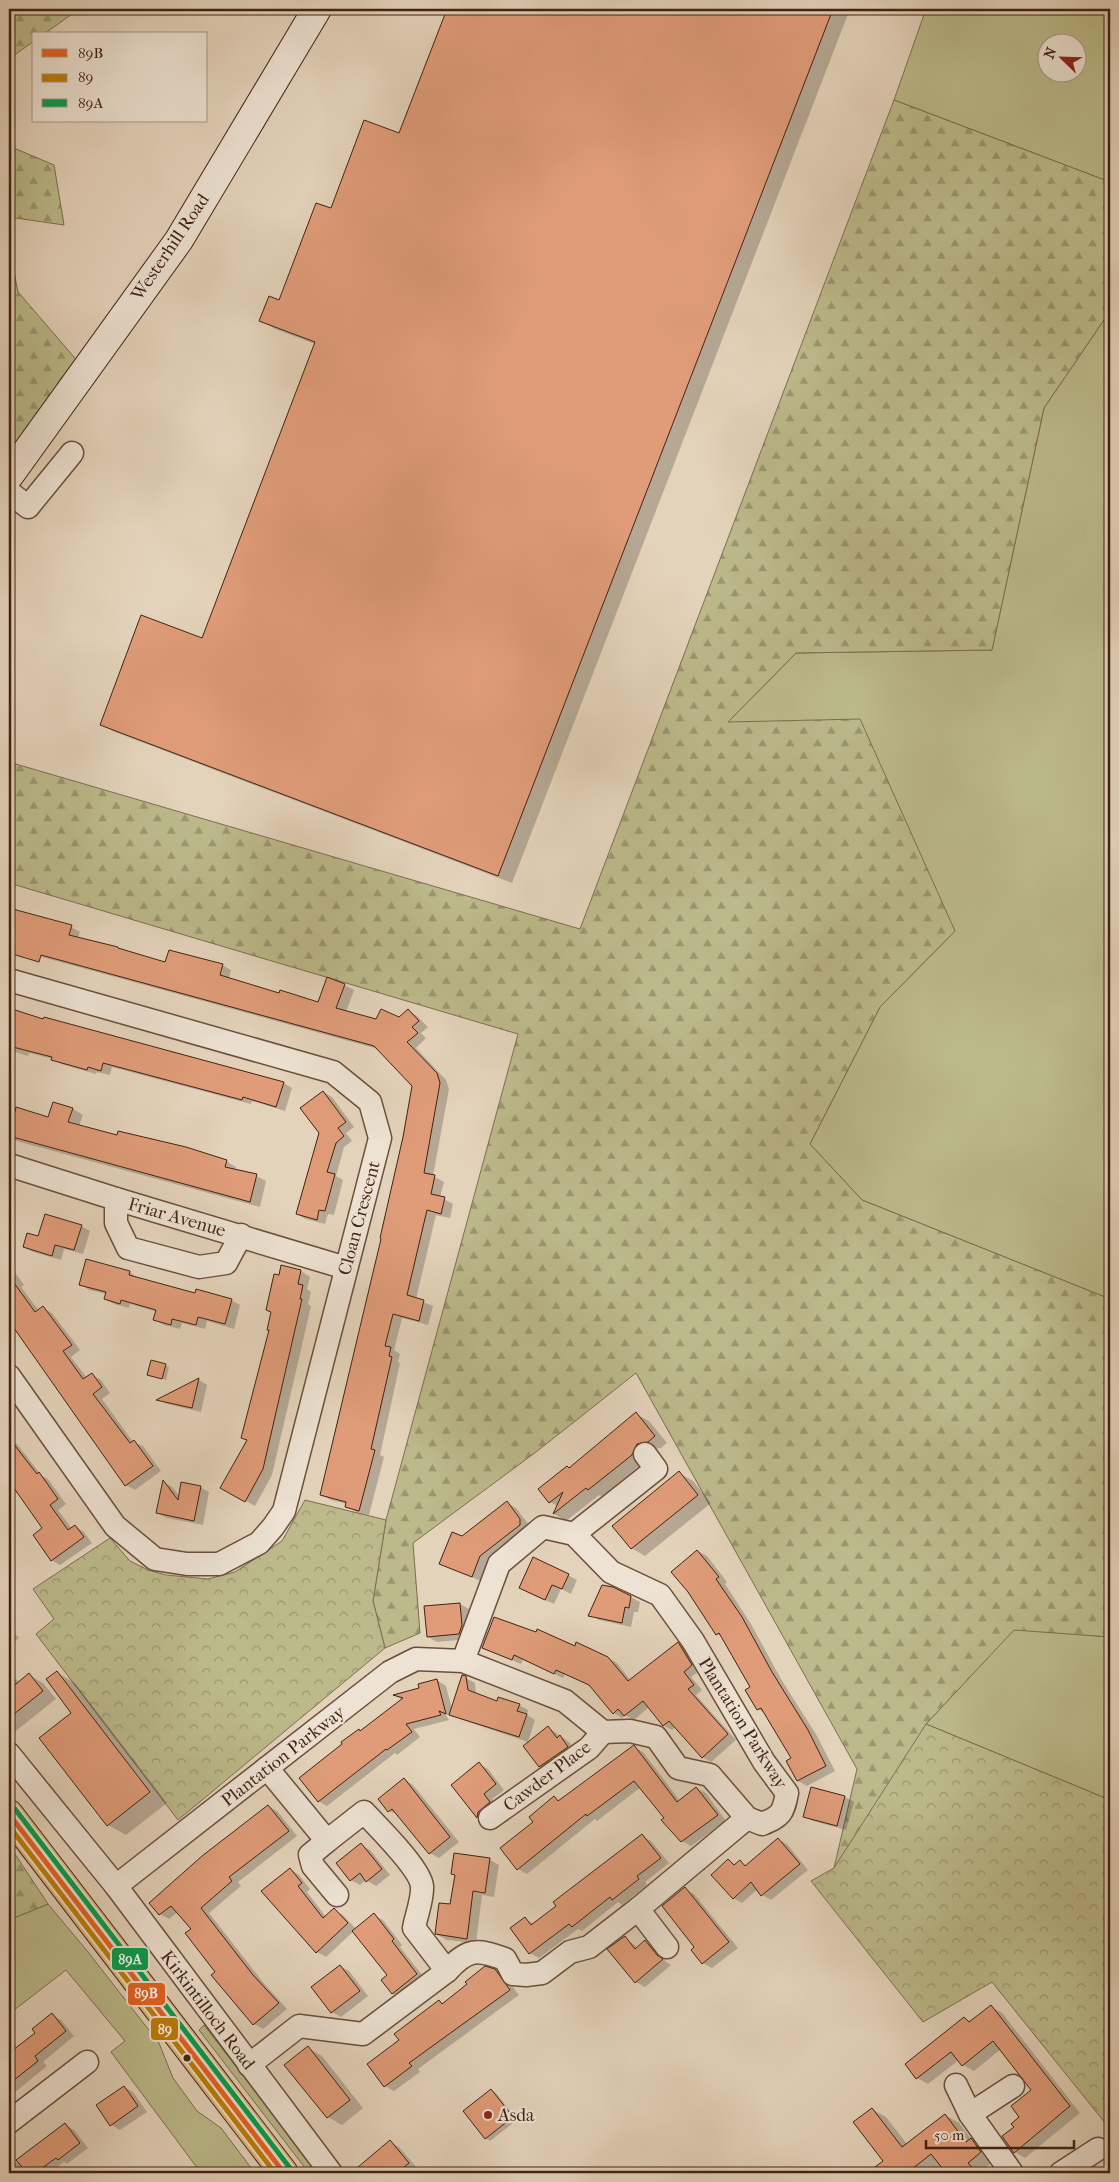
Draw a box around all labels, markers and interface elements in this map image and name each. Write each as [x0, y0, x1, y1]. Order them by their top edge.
legend [32, 32, 208, 122]
north arrow [1036, 32, 1086, 82]
text: 89B [78, 44, 103, 62]
text: N [1041, 45, 1061, 61]
text: 89 [78, 68, 94, 86]
text: 89A [78, 94, 103, 112]
street label: Westerhill Road [126, 190, 214, 305]
street label: Cloan Crescent [334, 1158, 385, 1278]
street label: Friar Avenue [126, 1194, 228, 1241]
street label: Plantation Parkway [694, 1654, 792, 1794]
street label: Plantation Parkway [217, 1701, 350, 1811]
street label: Cawder Place [499, 1737, 595, 1816]
line badge: 89A [111, 1947, 149, 1971]
street label: Kirkintilloch Road [156, 1947, 259, 2074]
text: 89A [118, 1951, 143, 1968]
line badge: 89B [127, 1982, 166, 2006]
text: 89B [134, 1985, 158, 2002]
line badge: 89 [150, 2017, 179, 2041]
text: 89 [158, 2021, 172, 2038]
unlabelled marker [182, 2053, 192, 2063]
place label: Asda [497, 2105, 535, 2126]
marker: Asda [482, 2109, 494, 2121]
scale bar [926, 2117, 1074, 2149]
text: 50 m [934, 2126, 965, 2144]

